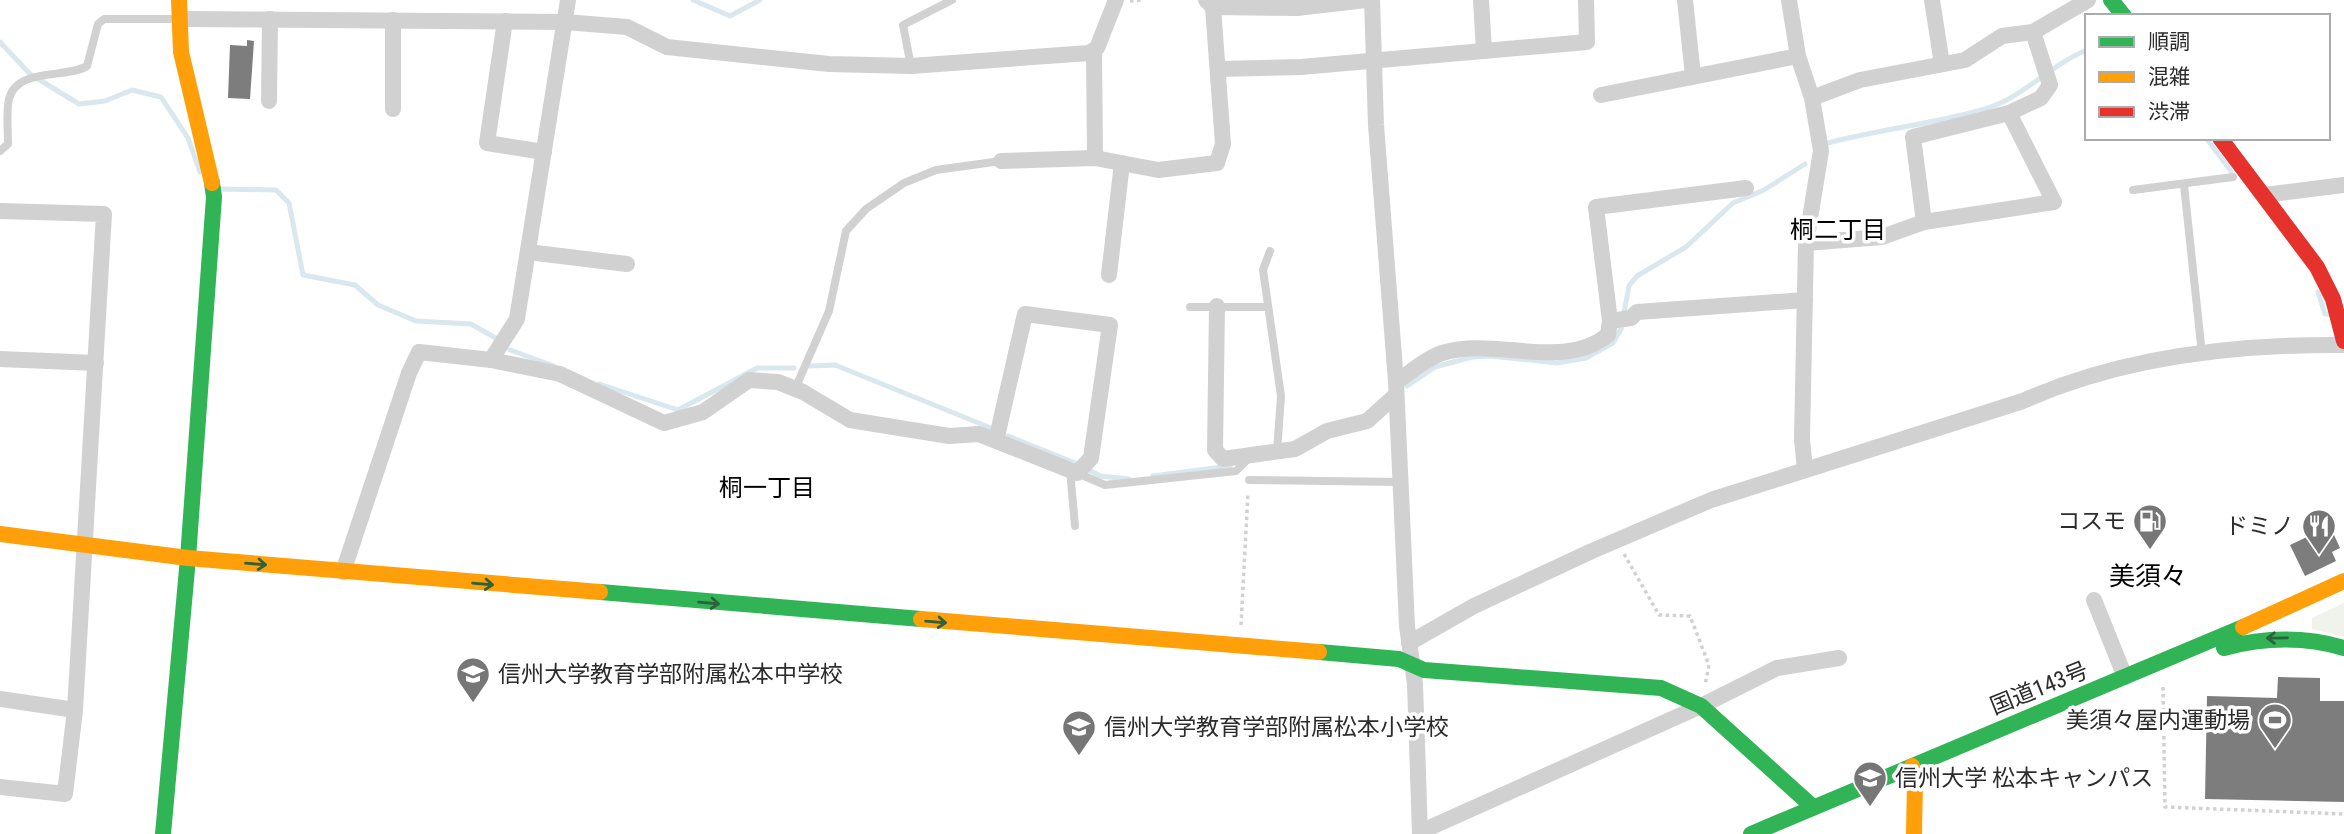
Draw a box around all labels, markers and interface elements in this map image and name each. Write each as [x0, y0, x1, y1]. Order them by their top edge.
legend [2085, 14, 2330, 140]
text: 順調 [2148, 30, 2190, 54]
text: 混雑 [2148, 65, 2190, 89]
text: 渋滞 [2148, 100, 2190, 124]
district label: 桐二丁目 [1790, 216, 1886, 244]
district label: 桐一丁目 [719, 474, 815, 502]
fuel station icon: コスモ [2131, 502, 2169, 551]
restaurant icon: ドミノ [2300, 507, 2338, 556]
place label: コスモ [2057, 508, 2126, 535]
place label: ドミノ [2225, 513, 2294, 540]
one-way arrow [244, 558, 267, 571]
district label: 美須々 [2109, 561, 2187, 591]
one-way arrow [471, 578, 493, 591]
one-way arrow [698, 597, 720, 610]
one-way arrow [924, 616, 947, 629]
one-way arrow [2266, 632, 2289, 645]
school or university icon: 信州大学教育学部附属松本中学校 [454, 655, 492, 704]
street label: 国道143号 [1986, 657, 2092, 720]
place label: 信州大学教育学部附属松本中学校 [498, 661, 843, 688]
sports icon: 美須々屋内運動場 [2256, 701, 2294, 750]
place label: 美須々屋内運動場 [2066, 707, 2250, 734]
school or university icon: 信州大学教育学部附属松本小学校 [1060, 708, 1098, 757]
place label: 信州大学教育学部附属松本小学校 [1104, 714, 1449, 741]
school or university icon: 信州大学 松本キャンパス [1851, 759, 1889, 808]
place label: 信州大学 松本キャンパス [1895, 765, 2153, 792]

